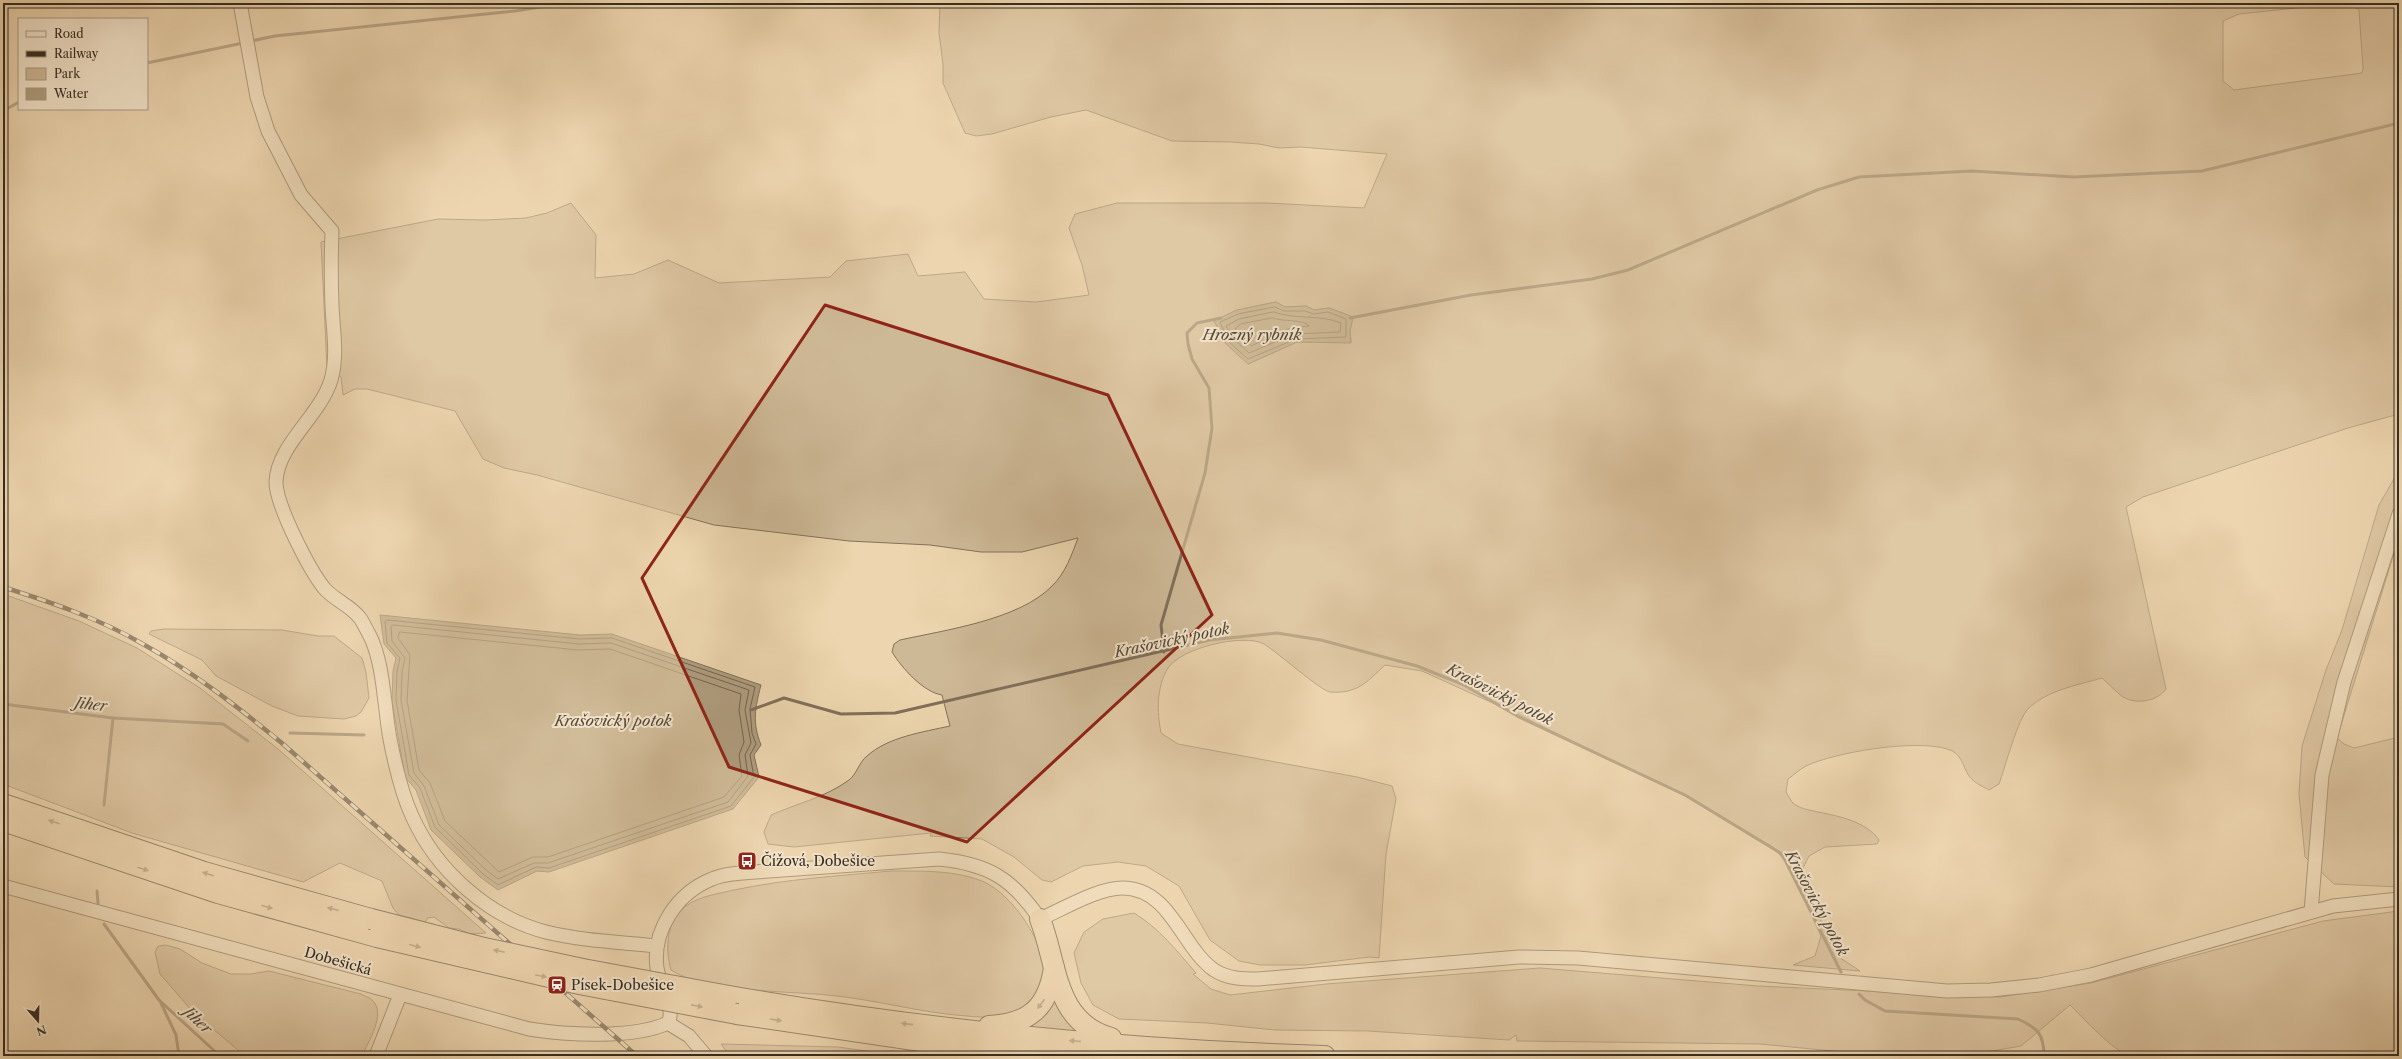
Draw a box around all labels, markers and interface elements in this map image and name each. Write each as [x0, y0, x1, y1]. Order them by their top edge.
legend [18, 18, 148, 110]
text: Road [54, 26, 84, 41]
text: Railway [54, 46, 99, 61]
text: Park [54, 66, 81, 81]
text: Water [53, 86, 88, 101]
water label: Hrozný rybník [1201, 325, 1302, 344]
water label: Krašovický potok [1112, 618, 1231, 662]
water label: Krašovický potok [1443, 658, 1557, 729]
water label: Jiher [70, 692, 109, 716]
water label: Krašovický potok [553, 711, 672, 730]
one-way arrow [48, 819, 60, 825]
water label: Krašovický potok [1781, 846, 1853, 959]
bus stop icon: Čížová, Dobešice [736, 850, 758, 872]
place label: Čížová, Dobešice [761, 851, 875, 870]
one-way arrow [137, 866, 149, 872]
one-way arrow [202, 871, 214, 877]
one-way arrow [261, 904, 273, 910]
one-way arrow [327, 906, 339, 912]
street label: Dobešická [302, 943, 374, 979]
one-way arrow [409, 943, 421, 949]
one-way arrow [492, 947, 505, 953]
one-way arrow [535, 973, 548, 979]
station icon: Písek-Dobešice [546, 974, 568, 996]
place label: Písek-Dobešice [571, 976, 674, 994]
one-way arrow [1037, 998, 1045, 1009]
water label: Jiher [177, 999, 217, 1039]
north arrow [18, 1001, 58, 1041]
one-way arrow [690, 1003, 703, 1009]
one-way arrow [770, 1017, 782, 1023]
one-way arrow [901, 1020, 913, 1027]
text: N [34, 1022, 48, 1039]
one-way arrow [1069, 1038, 1081, 1045]

